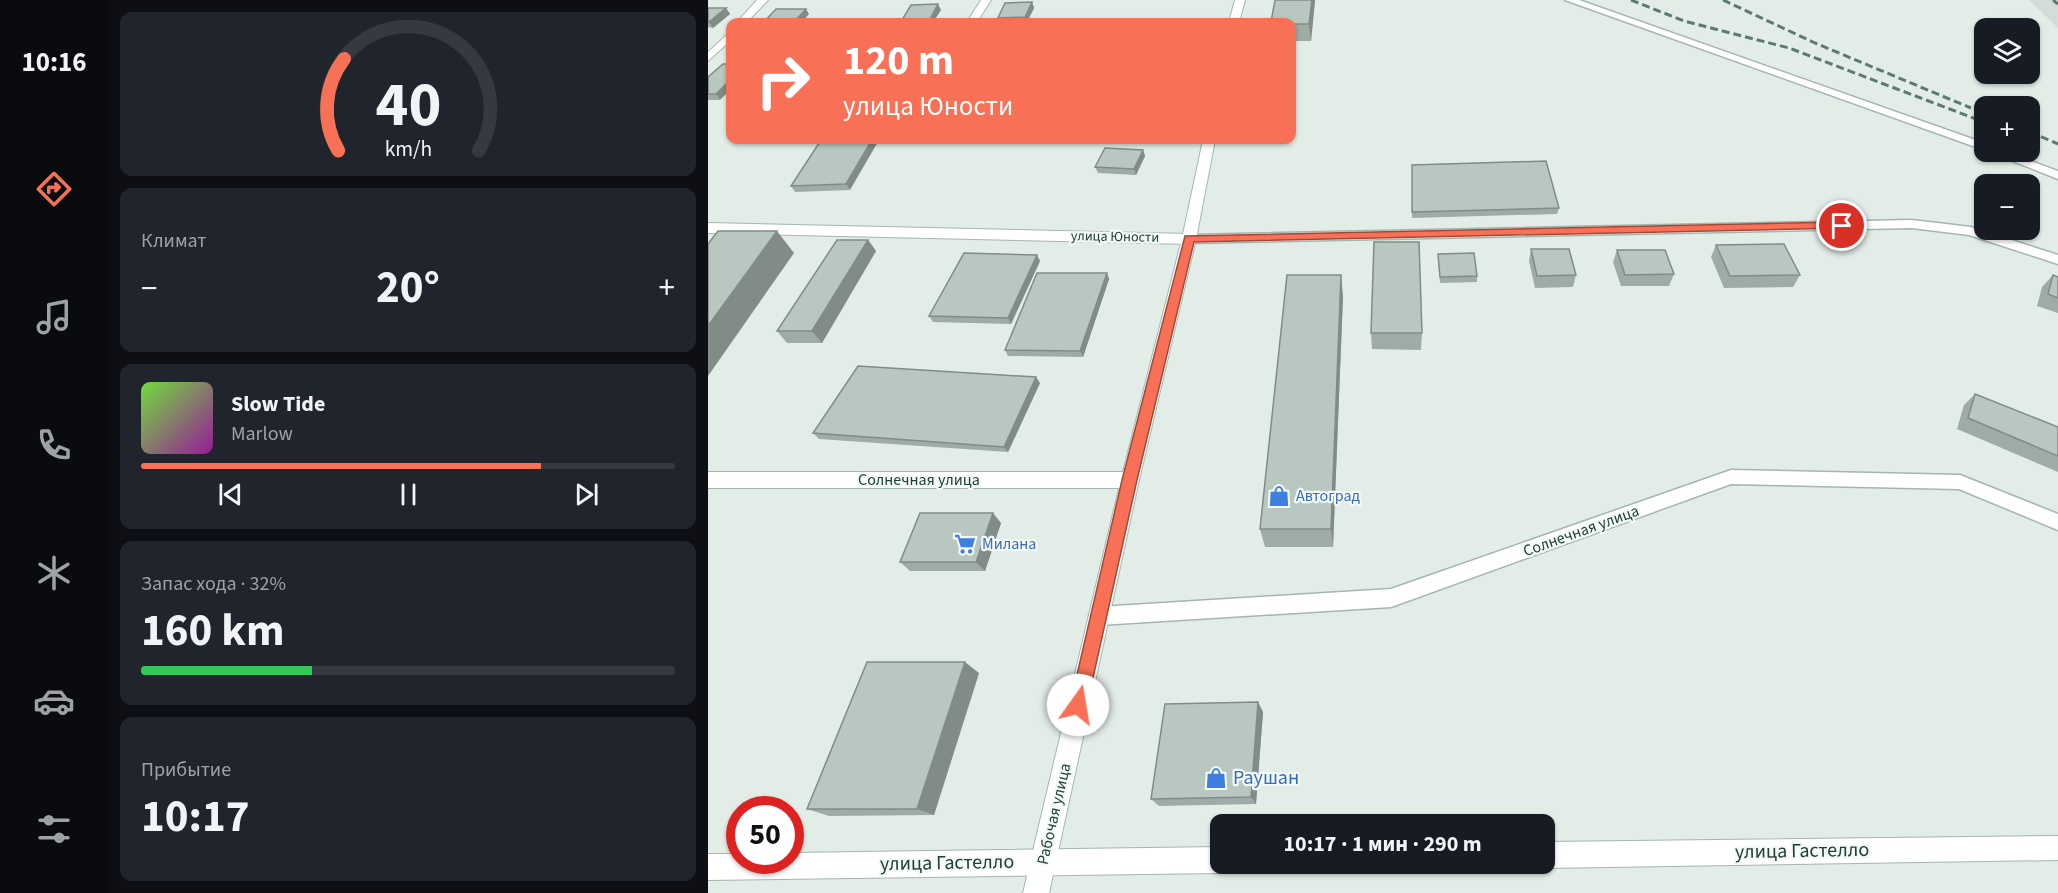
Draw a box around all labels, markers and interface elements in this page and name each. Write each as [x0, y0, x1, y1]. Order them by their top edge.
map controls [1974, 18, 2040, 240]
button: layers [1974, 18, 2040, 84]
text: 120 m [843, 31, 954, 91]
icon: right [744, 42, 822, 120]
text: 10:16 [21, 43, 87, 82]
text: 40 [375, 61, 441, 150]
text: улица Юности [843, 87, 1013, 126]
button: + [1974, 96, 2040, 162]
text: km/h [384, 134, 432, 165]
icon: directions [33, 168, 75, 210]
button: − [1974, 174, 2040, 240]
pin [1816, 200, 1867, 251]
icon: arrive [1825, 209, 1858, 242]
street label: улица Юности [1071, 226, 1159, 248]
text: Климат [141, 227, 207, 255]
text: 20° [376, 256, 440, 320]
text: − [141, 265, 157, 312]
text: + [659, 265, 675, 312]
icon: music [33, 296, 75, 338]
text: Slow Tide [231, 388, 325, 420]
text: Marlow [231, 420, 293, 448]
icon: phone [33, 424, 75, 466]
street label: Солнечная улица [858, 469, 980, 491]
icon: previous [214, 478, 247, 511]
icon: pause [392, 478, 425, 511]
icon: next [570, 478, 603, 511]
shop icon: Автоград [1267, 484, 1291, 508]
place label: Автоград [1296, 485, 1361, 507]
street label: Солнечная улица [1520, 500, 1642, 562]
supermarket icon: Милана [953, 532, 977, 556]
place label: Милана [982, 533, 1036, 555]
icon: climate [33, 552, 75, 594]
text: Запас хода · 32% [141, 570, 286, 598]
text: 160 km [141, 599, 285, 663]
position arrow [1046, 673, 1110, 737]
icon: car [33, 680, 75, 722]
text: Прибытие [141, 756, 231, 784]
street label: Рабочая улица [1032, 761, 1076, 867]
place label: Раушан [1233, 764, 1299, 792]
shop icon: Раушан [1204, 766, 1228, 790]
text: 10:17 [141, 785, 250, 849]
speed limit sign: 50 [726, 796, 804, 874]
icon: filters [33, 808, 75, 850]
text: 10:17 · 1 мин · 290 m [1283, 828, 1482, 860]
street label: улица Гастелло [1735, 836, 1869, 866]
street label: улица Гастелло [880, 848, 1014, 878]

